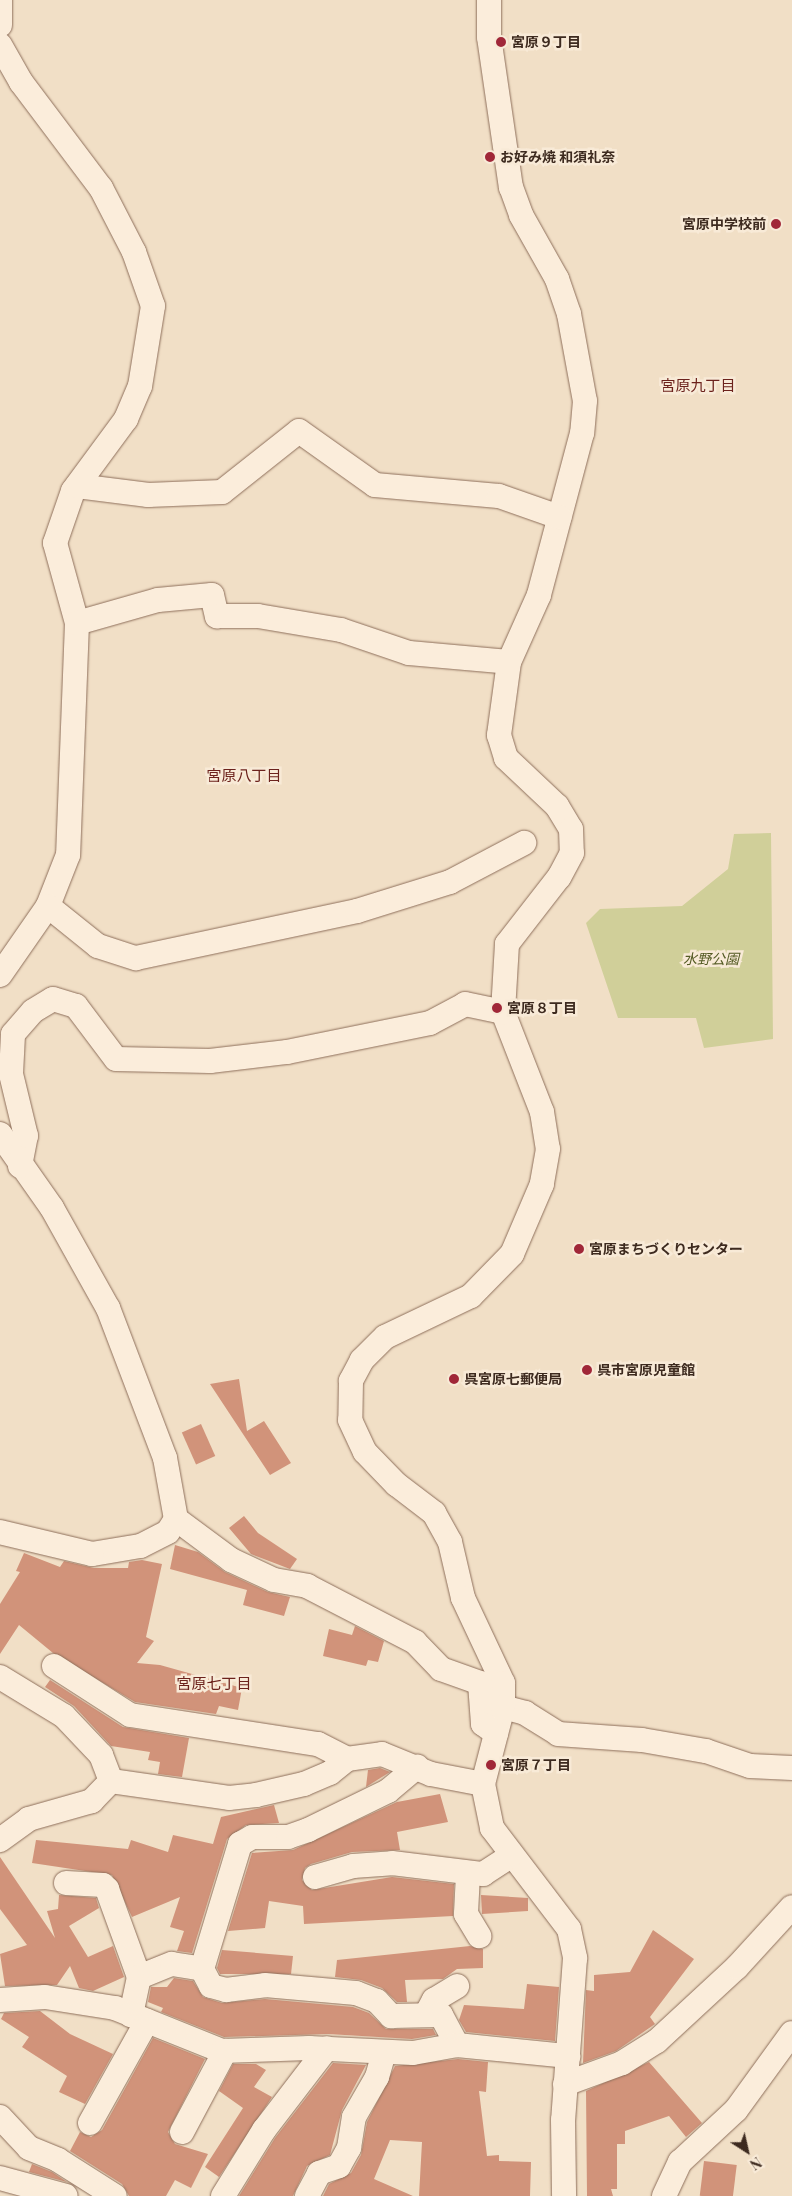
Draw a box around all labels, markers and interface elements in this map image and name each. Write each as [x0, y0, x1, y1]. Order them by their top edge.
place label: 宮原９丁目 [511, 34, 581, 50]
marker: 宮原９丁目 [495, 36, 507, 48]
place label: お好み焼 和須礼奈 [500, 149, 615, 165]
marker: お好み焼 和須礼奈 [484, 151, 496, 163]
place label: 宮原中学校前 [682, 216, 766, 232]
marker: 宮原中学校前 [770, 218, 782, 230]
district label: 宮原九丁目 [661, 377, 735, 395]
district label: 宮原八丁目 [207, 767, 281, 785]
park label: 水野公園 [683, 951, 739, 967]
place label: 宮原８丁目 [507, 1000, 577, 1016]
marker: 宮原８丁目 [491, 1002, 503, 1014]
place label: 宮原まちづくりセンター [589, 1241, 743, 1257]
marker: 宮原まちづくりセンター [573, 1243, 585, 1255]
place label: 呉市宮原児童館 [597, 1362, 695, 1378]
marker: 呉市宮原児童館 [581, 1364, 593, 1376]
place label: 呉宮原七郵便局 [464, 1371, 562, 1387]
marker: 呉宮原七郵便局 [448, 1373, 460, 1385]
district label: 宮原七丁目 [177, 1675, 251, 1693]
place label: 宮原７丁目 [501, 1757, 571, 1773]
marker: 宮原７丁目 [485, 1759, 497, 1771]
north arrow [722, 2126, 772, 2176]
text: N [746, 2153, 765, 2174]

